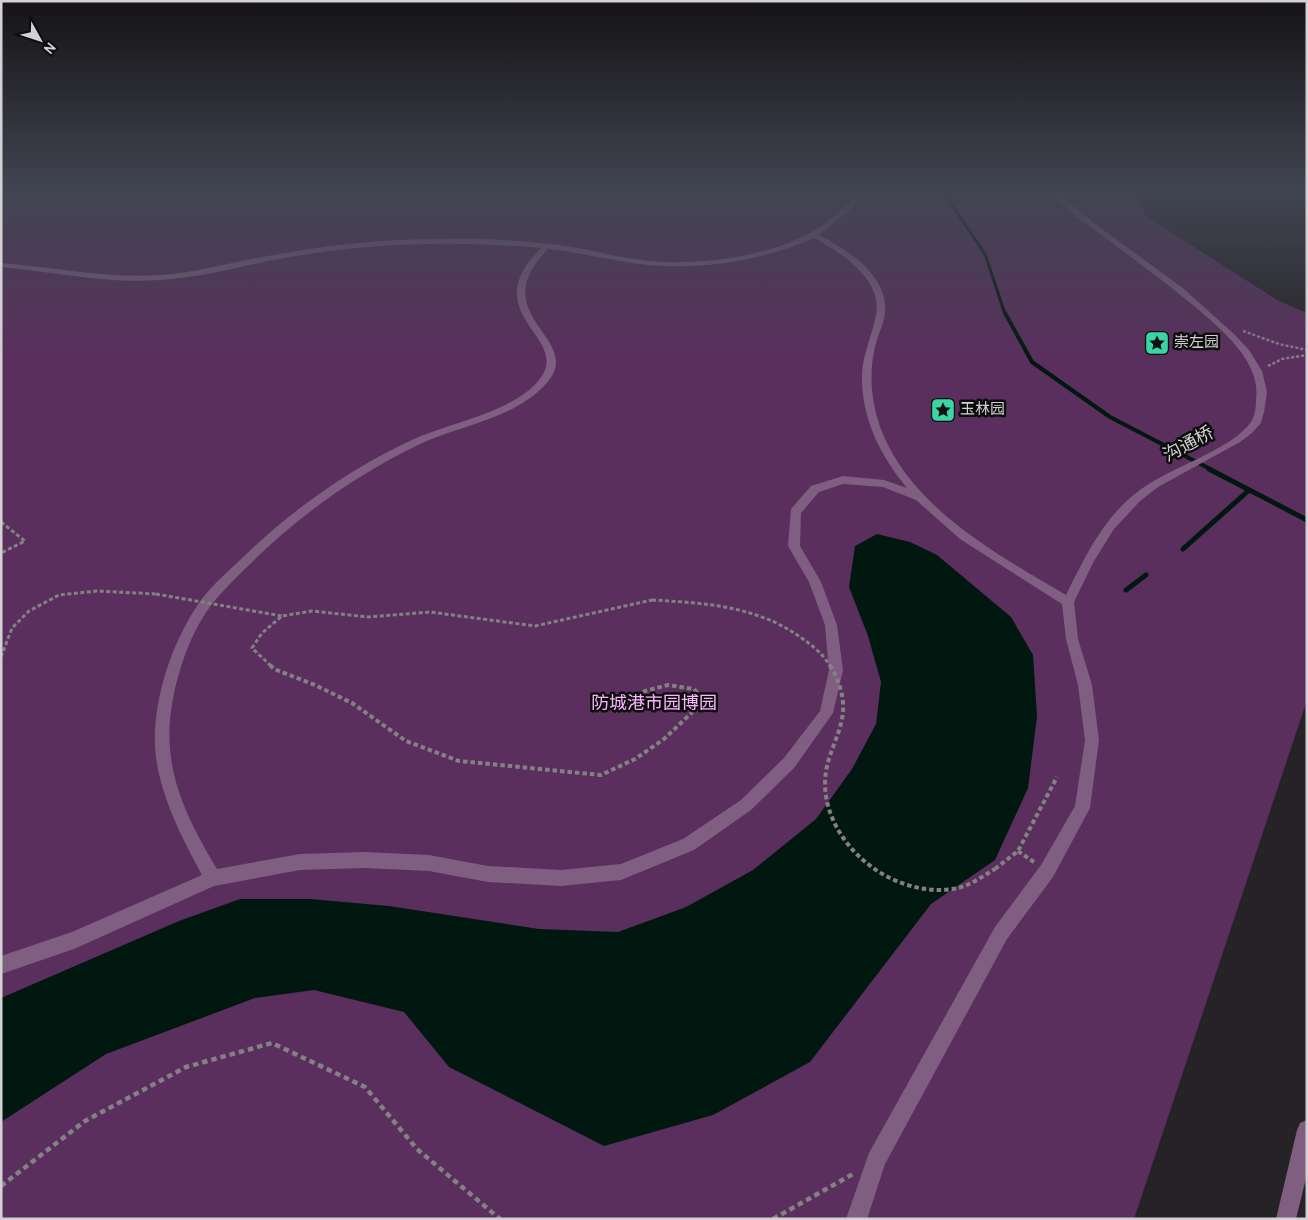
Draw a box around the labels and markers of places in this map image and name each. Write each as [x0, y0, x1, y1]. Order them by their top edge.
place icon: 崇左园 [1144, 330, 1170, 356]
place label: 崇左园 [1174, 334, 1219, 353]
place icon: 玉林园 [930, 397, 956, 423]
place label: 玉林园 [960, 401, 1005, 420]

